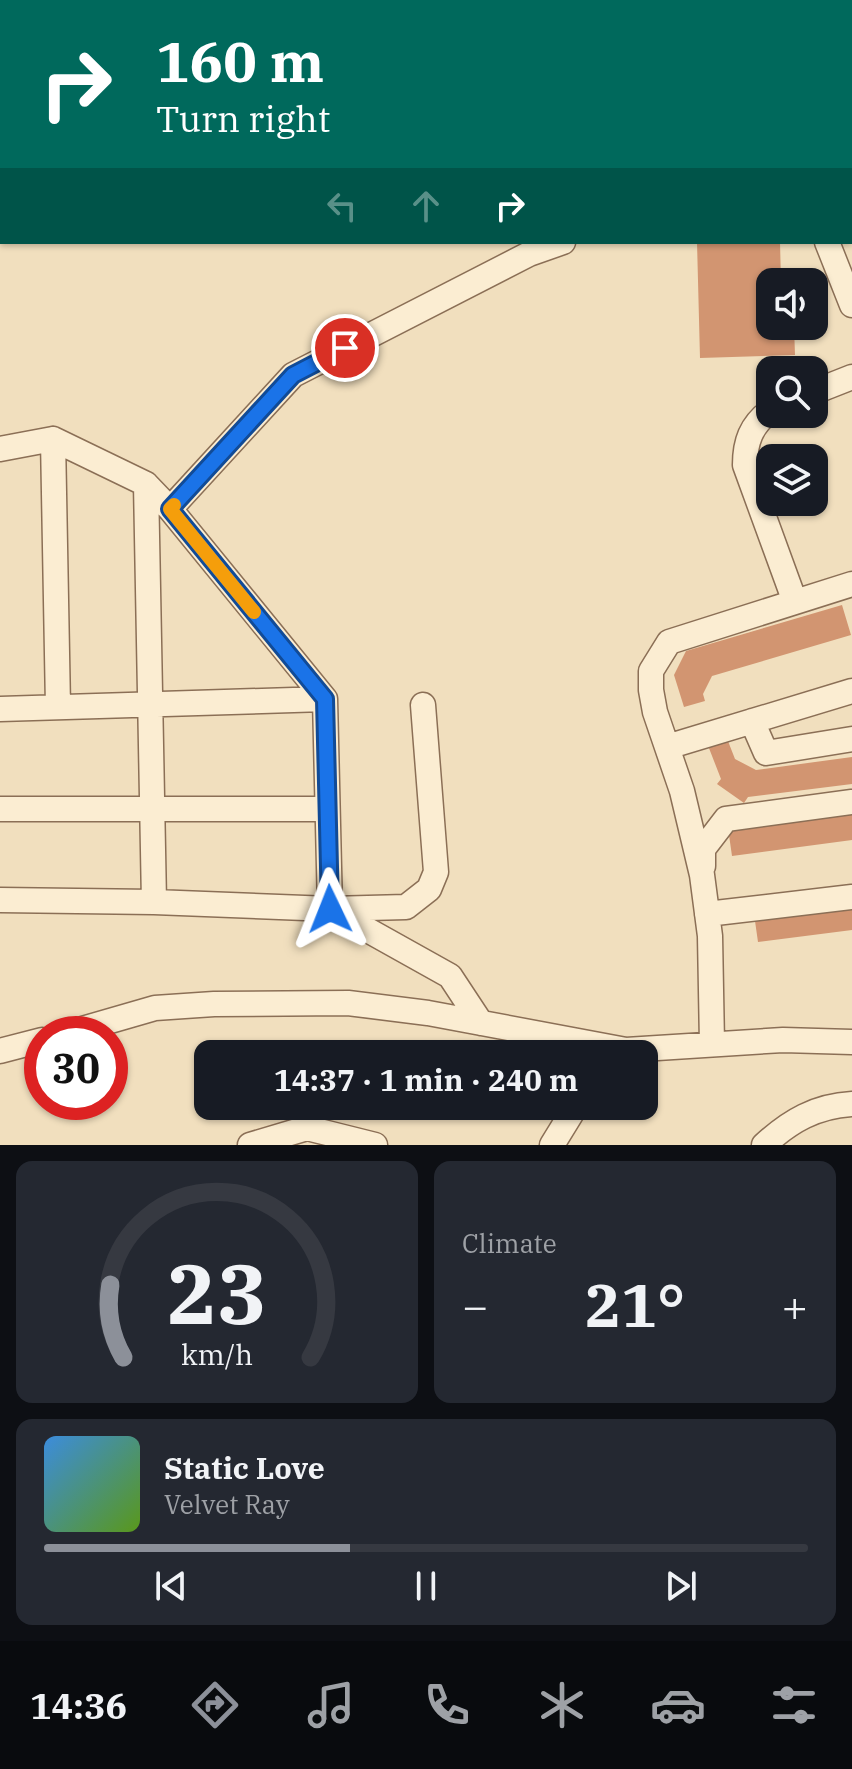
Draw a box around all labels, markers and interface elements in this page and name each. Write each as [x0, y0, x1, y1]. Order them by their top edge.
text: 160 m [156, 25, 324, 97]
icon: right [24, 32, 128, 136]
text: Turn right [156, 95, 330, 142]
icon: left [320, 184, 364, 228]
icon: ahead [404, 184, 448, 228]
icon: right [488, 184, 532, 228]
map controls [756, 268, 828, 516]
button: sound [756, 268, 828, 340]
pin [311, 314, 379, 382]
icon: arrive [323, 326, 367, 370]
button: search [756, 356, 828, 428]
button: layers [756, 444, 828, 516]
position arrow [288, 867, 372, 951]
speed limit sign: 30 [24, 1016, 128, 1120]
text: 14:37 · 1 min · 240 m [274, 1060, 578, 1099]
text: Climate [462, 1226, 557, 1260]
text: 23 [167, 1239, 267, 1347]
text: 21° [585, 1265, 685, 1344]
text: − [462, 1277, 488, 1334]
text: + [782, 1277, 808, 1334]
text: km/h [181, 1336, 253, 1373]
text: Static Love [164, 1448, 325, 1487]
text: Velvet Ray [164, 1487, 290, 1521]
icon: previous [149, 1564, 193, 1608]
icon: pause [404, 1564, 448, 1608]
icon: next [659, 1564, 703, 1608]
icon: directions [187, 1677, 243, 1733]
icon: music [303, 1677, 359, 1733]
icon: phone [419, 1677, 475, 1733]
icon: climate [534, 1677, 590, 1733]
icon: car [650, 1677, 706, 1733]
icon: filters [766, 1677, 822, 1733]
text: 14:36 [30, 1682, 127, 1729]

